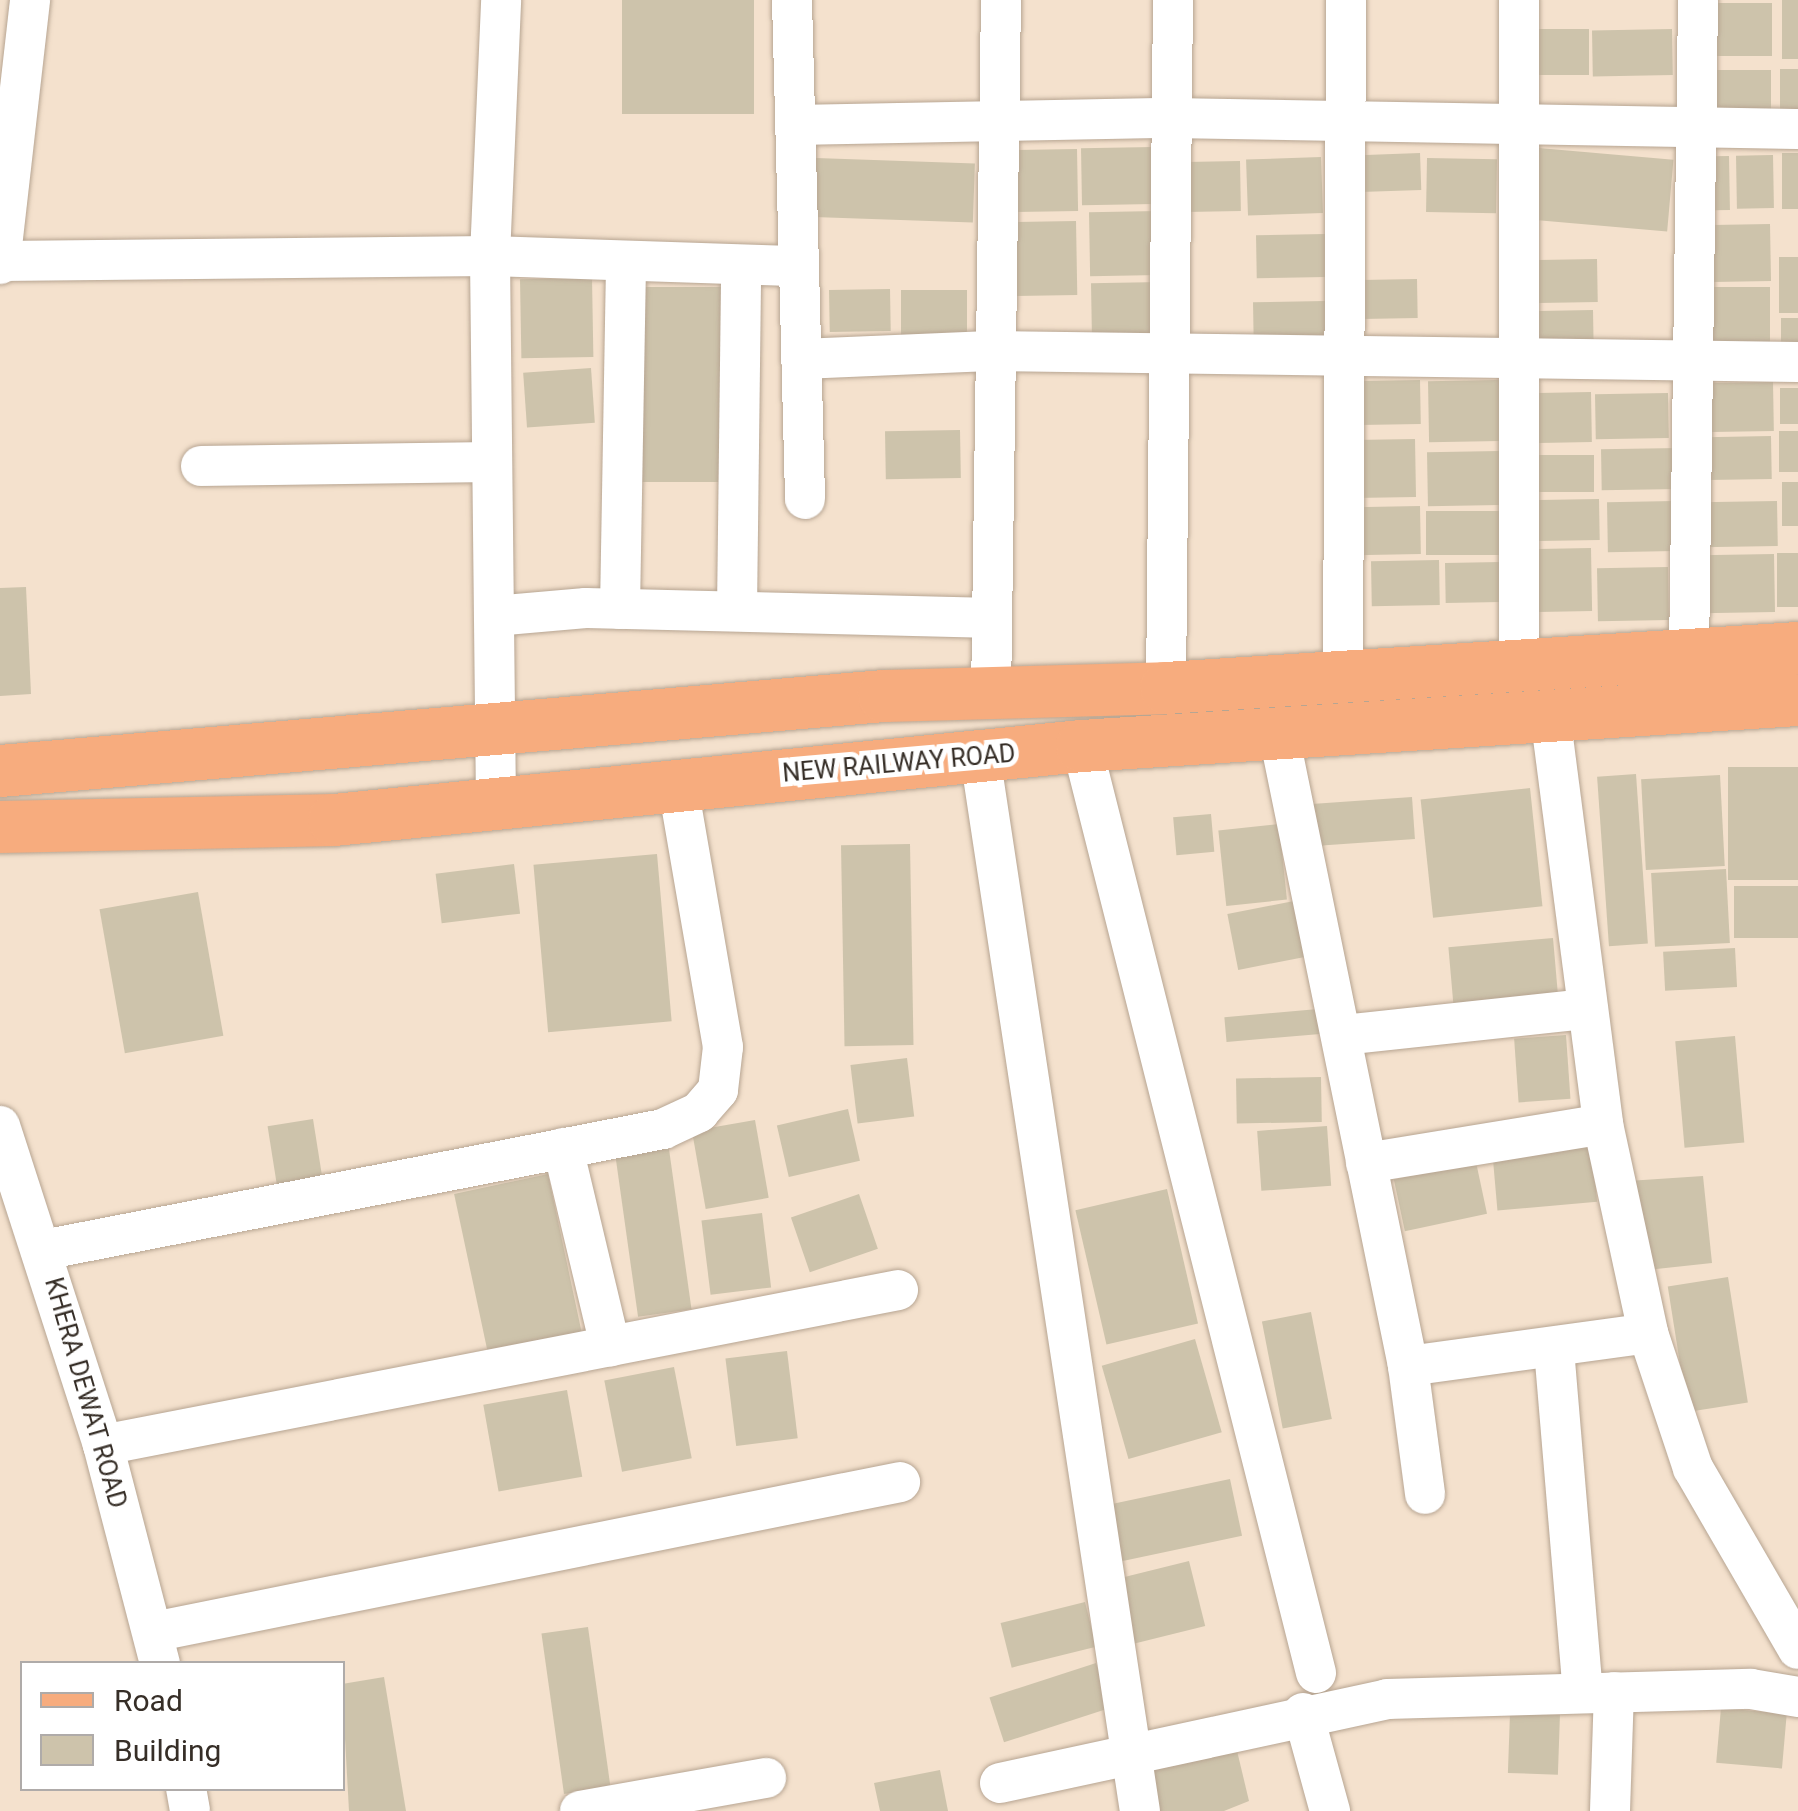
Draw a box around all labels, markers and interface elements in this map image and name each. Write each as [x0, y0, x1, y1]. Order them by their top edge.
street label: NEW RAILWAY ROAD [781, 739, 1017, 789]
street label: KHERA DEWAT ROAD [38, 1274, 132, 1512]
legend [20, 1661, 345, 1791]
text: Road [114, 1683, 183, 1718]
text: Building [114, 1733, 221, 1768]

